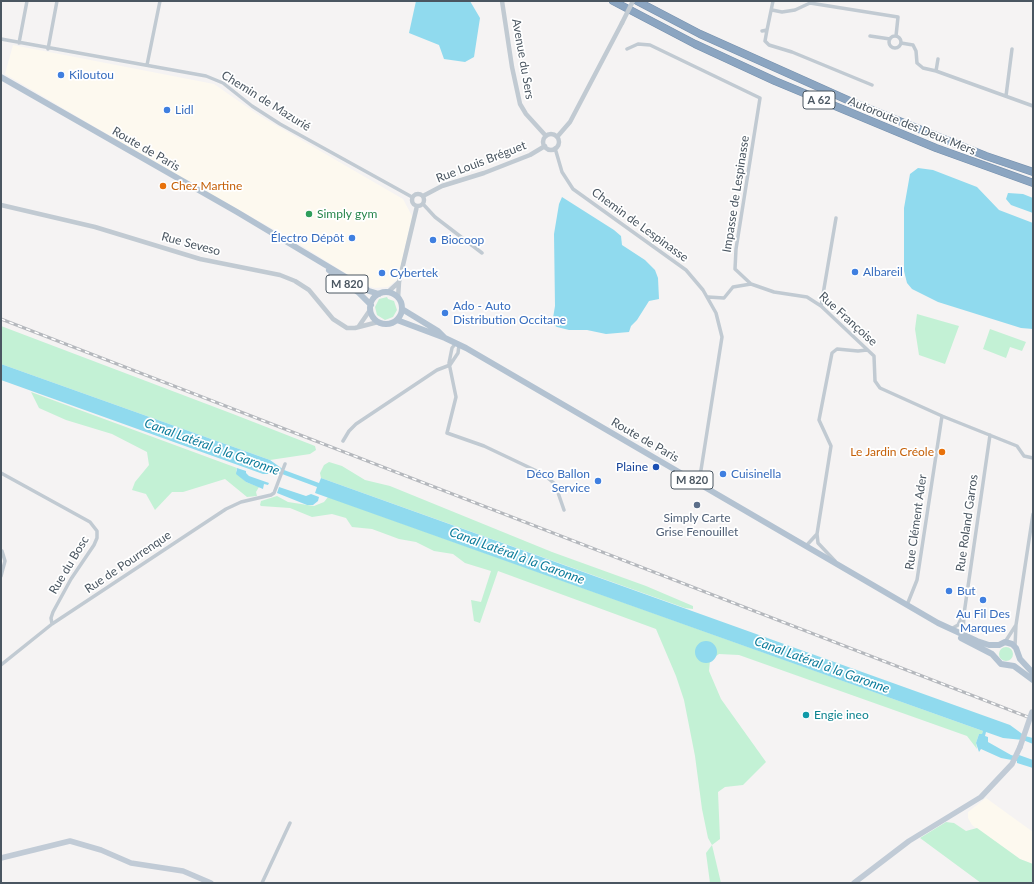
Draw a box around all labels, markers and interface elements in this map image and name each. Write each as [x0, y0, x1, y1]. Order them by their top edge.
street label: Avenue du Sers [509, 18, 537, 100]
place label: Kiloutou [69, 68, 114, 82]
street label: Chemin de Mazurié [219, 68, 313, 134]
marker: Kiloutou [56, 70, 66, 80]
road number: A 62 [803, 91, 835, 109]
street label: Autoroute des Deux Mers [846, 94, 978, 158]
place label: Lidl [175, 103, 194, 117]
marker: Lidl [162, 105, 172, 115]
street label: Route de Paris [110, 124, 182, 174]
street label: Impasse de Lespinasse [720, 135, 752, 253]
street label: Rue Louis Bréguet [434, 138, 528, 186]
place label: Chez Martine [171, 179, 242, 193]
marker: Chez Martine [158, 181, 168, 191]
street label: Chemin de Lespinasse [589, 185, 691, 265]
place label: Simply gym [317, 207, 377, 221]
marker: Simply gym [304, 209, 314, 219]
street label: Rue Seveso [160, 229, 222, 259]
place label: Électro Dépôt [271, 231, 344, 245]
marker: Électro Dépôt [347, 233, 357, 243]
place label: Biocoop [441, 233, 484, 247]
marker: Biocoop [428, 235, 438, 245]
place label: Albareil [863, 265, 903, 279]
place label: Cybertek [390, 266, 438, 280]
marker: Albareil [850, 267, 860, 277]
marker: Cybertek [377, 268, 387, 278]
road number: M 820 [326, 275, 368, 293]
street label: Rue Françoise [816, 289, 880, 349]
place label: Ado - Auto Distribution Occitane [453, 299, 566, 327]
marker: Ado - Auto Distribution Occitane [440, 308, 450, 318]
water label: Canal Latéral à la Garonne [142, 415, 282, 479]
street label: Route de Paris [609, 415, 681, 465]
place label: Le Jardin Créole [850, 445, 934, 459]
marker: Le Jardin Créole [937, 447, 947, 457]
place label: Plaine [616, 460, 648, 474]
marker: Plaine [651, 462, 661, 472]
place label: Déco Ballon Service [526, 467, 590, 495]
place label: Cuisinella [731, 467, 781, 481]
marker: Cuisinella [718, 469, 728, 479]
road number: M 820 [671, 471, 713, 489]
street label: Rue Clément Ader [902, 473, 930, 571]
street label: Rue Roland Garros [953, 474, 981, 572]
marker: Déco Ballon Service [593, 476, 603, 486]
marker: Simply Carte Grise Fenouillet [692, 500, 702, 510]
place label: Simply Carte Grise Fenouillet [656, 511, 738, 539]
water label: Canal Latéral à la Garonne [447, 524, 587, 588]
street label: Rue de Pourrenque [82, 528, 174, 596]
street label: Rue du Bosc [46, 533, 92, 597]
place label: But [957, 584, 976, 598]
marker: But [944, 586, 954, 596]
marker: Au Fil Des Marques [978, 595, 988, 605]
place label: Au Fil Des Marques [956, 607, 1010, 635]
water label: Canal Latéral à la Garonne [752, 633, 892, 697]
place label: Engie ineo [814, 708, 869, 722]
marker: Engie ineo [801, 710, 811, 720]

